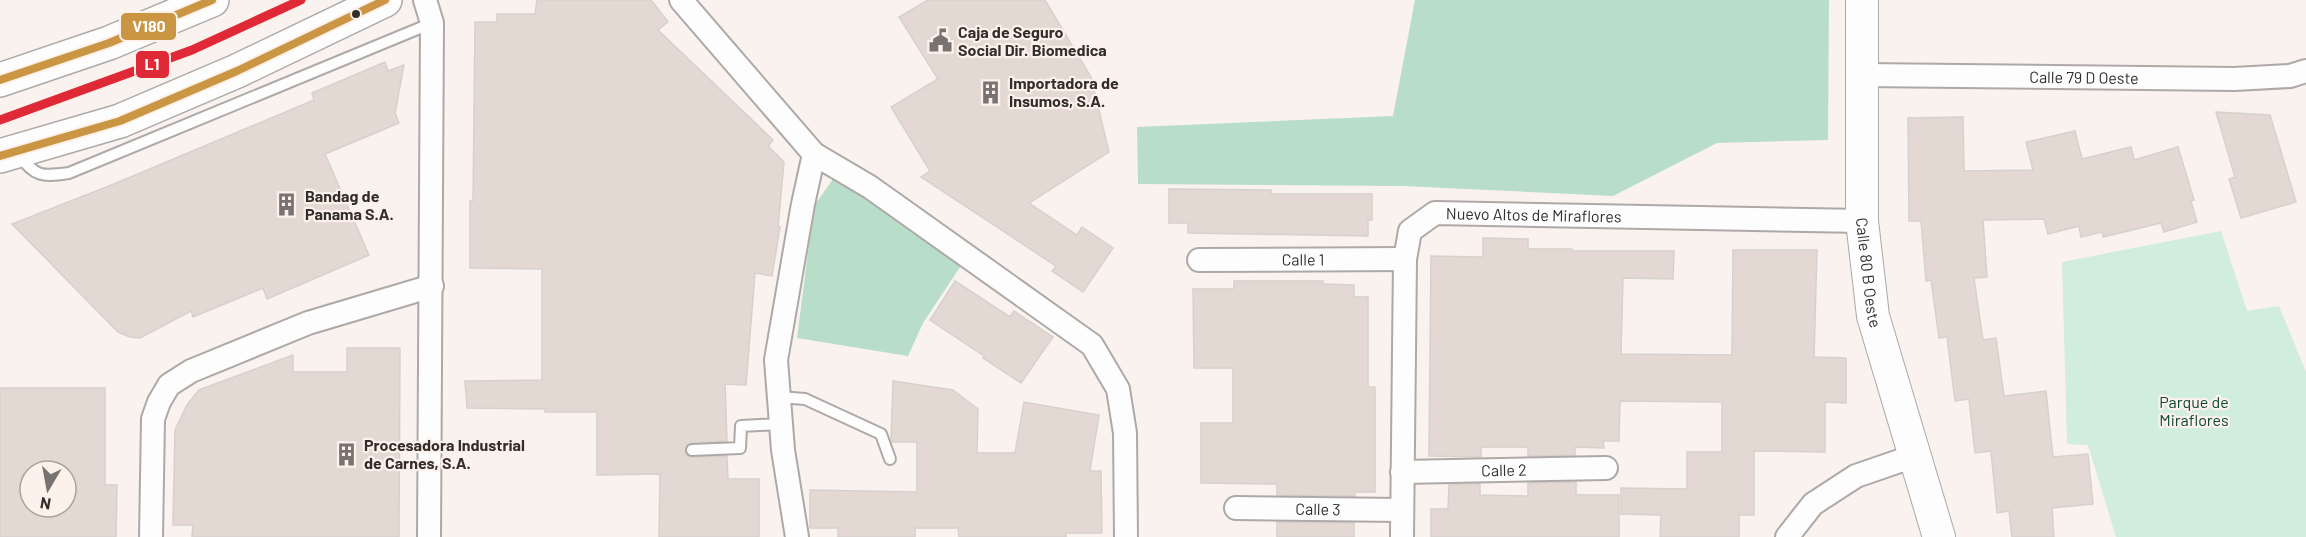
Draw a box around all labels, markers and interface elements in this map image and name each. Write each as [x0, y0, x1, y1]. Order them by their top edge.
unlabelled marker [350, 8, 362, 20]
line badge: V180 [120, 12, 177, 41]
text: V180 [132, 16, 166, 35]
place label: Caja de Seguro Social Dir. Biomedica [958, 22, 1107, 59]
public building icon: Caja de Seguro Social Dir. Biomedica [927, 28, 953, 54]
line badge: L1 [135, 50, 170, 79]
text: L1 [145, 54, 159, 73]
street label: Calle 79 D Oeste [2029, 67, 2139, 87]
place label: Importadora de Insumos, S.A. [1009, 73, 1119, 110]
building icon: Importadora de Insumos, S.A. [978, 79, 1004, 105]
place label: Bandag de Panama S.A. [305, 186, 394, 223]
building icon: Bandag de Panama S.A. [274, 192, 300, 218]
street label: Nuevo Altos de Miraflores [1446, 203, 1622, 225]
street label: Calle 80 B Oeste [1853, 216, 1886, 330]
street label: Calle 1 [1282, 249, 1324, 269]
park label: Parque de Miraflores [2159, 392, 2229, 429]
place label: Procesadora Industrial de Carnes, S.A. [364, 435, 525, 472]
building icon: Procesadora Industrial de Carnes, S.A. [333, 441, 359, 467]
north arrow [18, 459, 78, 519]
street label: Calle 2 [1481, 460, 1527, 479]
text: N [38, 494, 52, 515]
street label: Calle 3 [1295, 499, 1341, 518]

